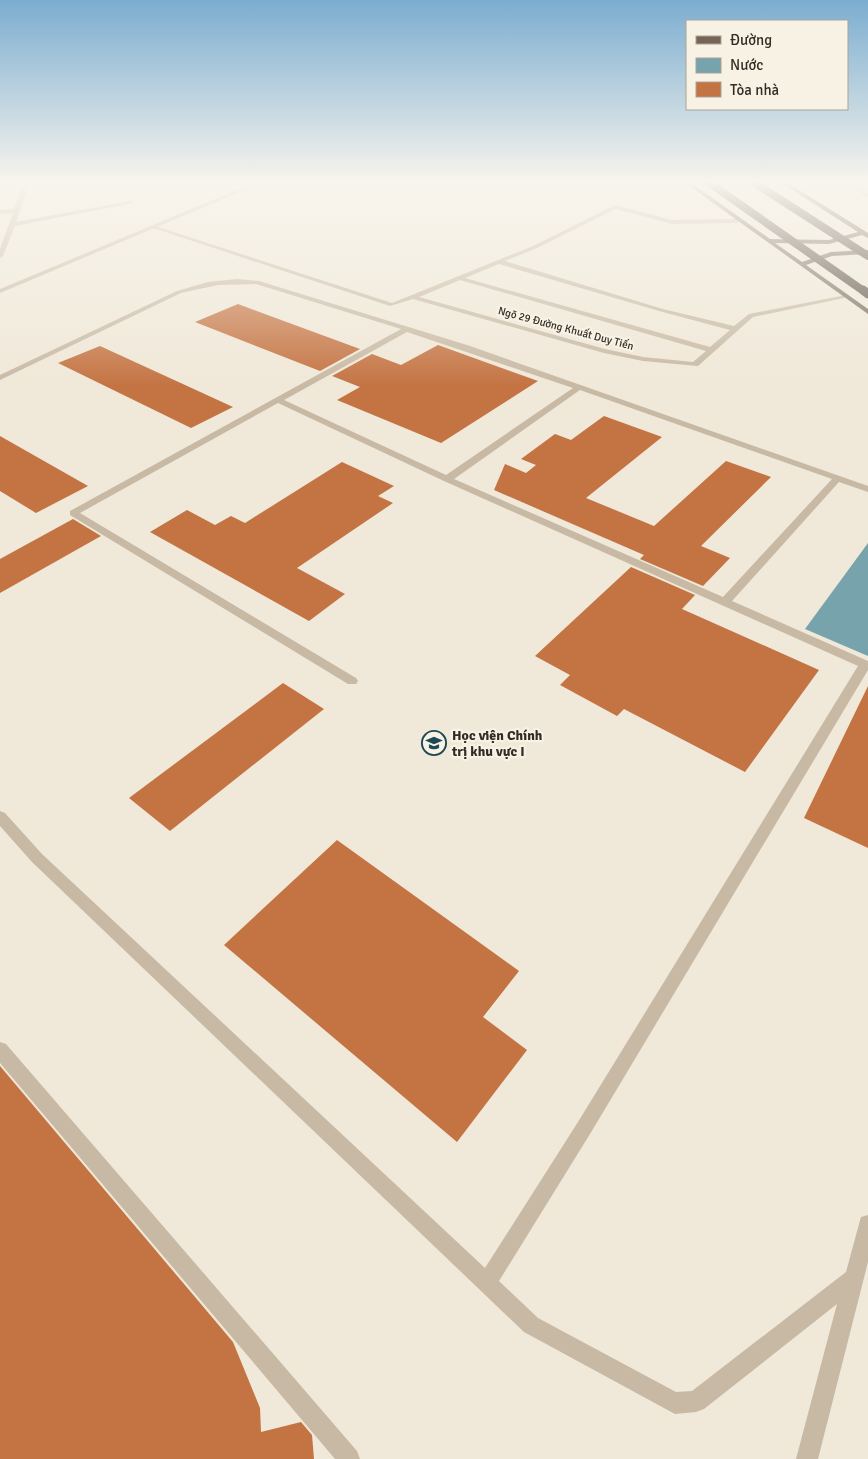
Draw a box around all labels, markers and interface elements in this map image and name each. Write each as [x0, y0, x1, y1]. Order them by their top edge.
legend [686, 20, 848, 110]
text: Đường [730, 31, 772, 49]
text: Nước [730, 56, 763, 74]
text: Tòa nhà [730, 81, 779, 99]
street label: Ngõ 29 Đường Khuất Duy Tiến [497, 303, 635, 353]
place label: Học viện Chính trị khu vực I [451, 727, 543, 760]
school or university icon: Học viện Chính trị khu vực I [421, 730, 447, 756]

